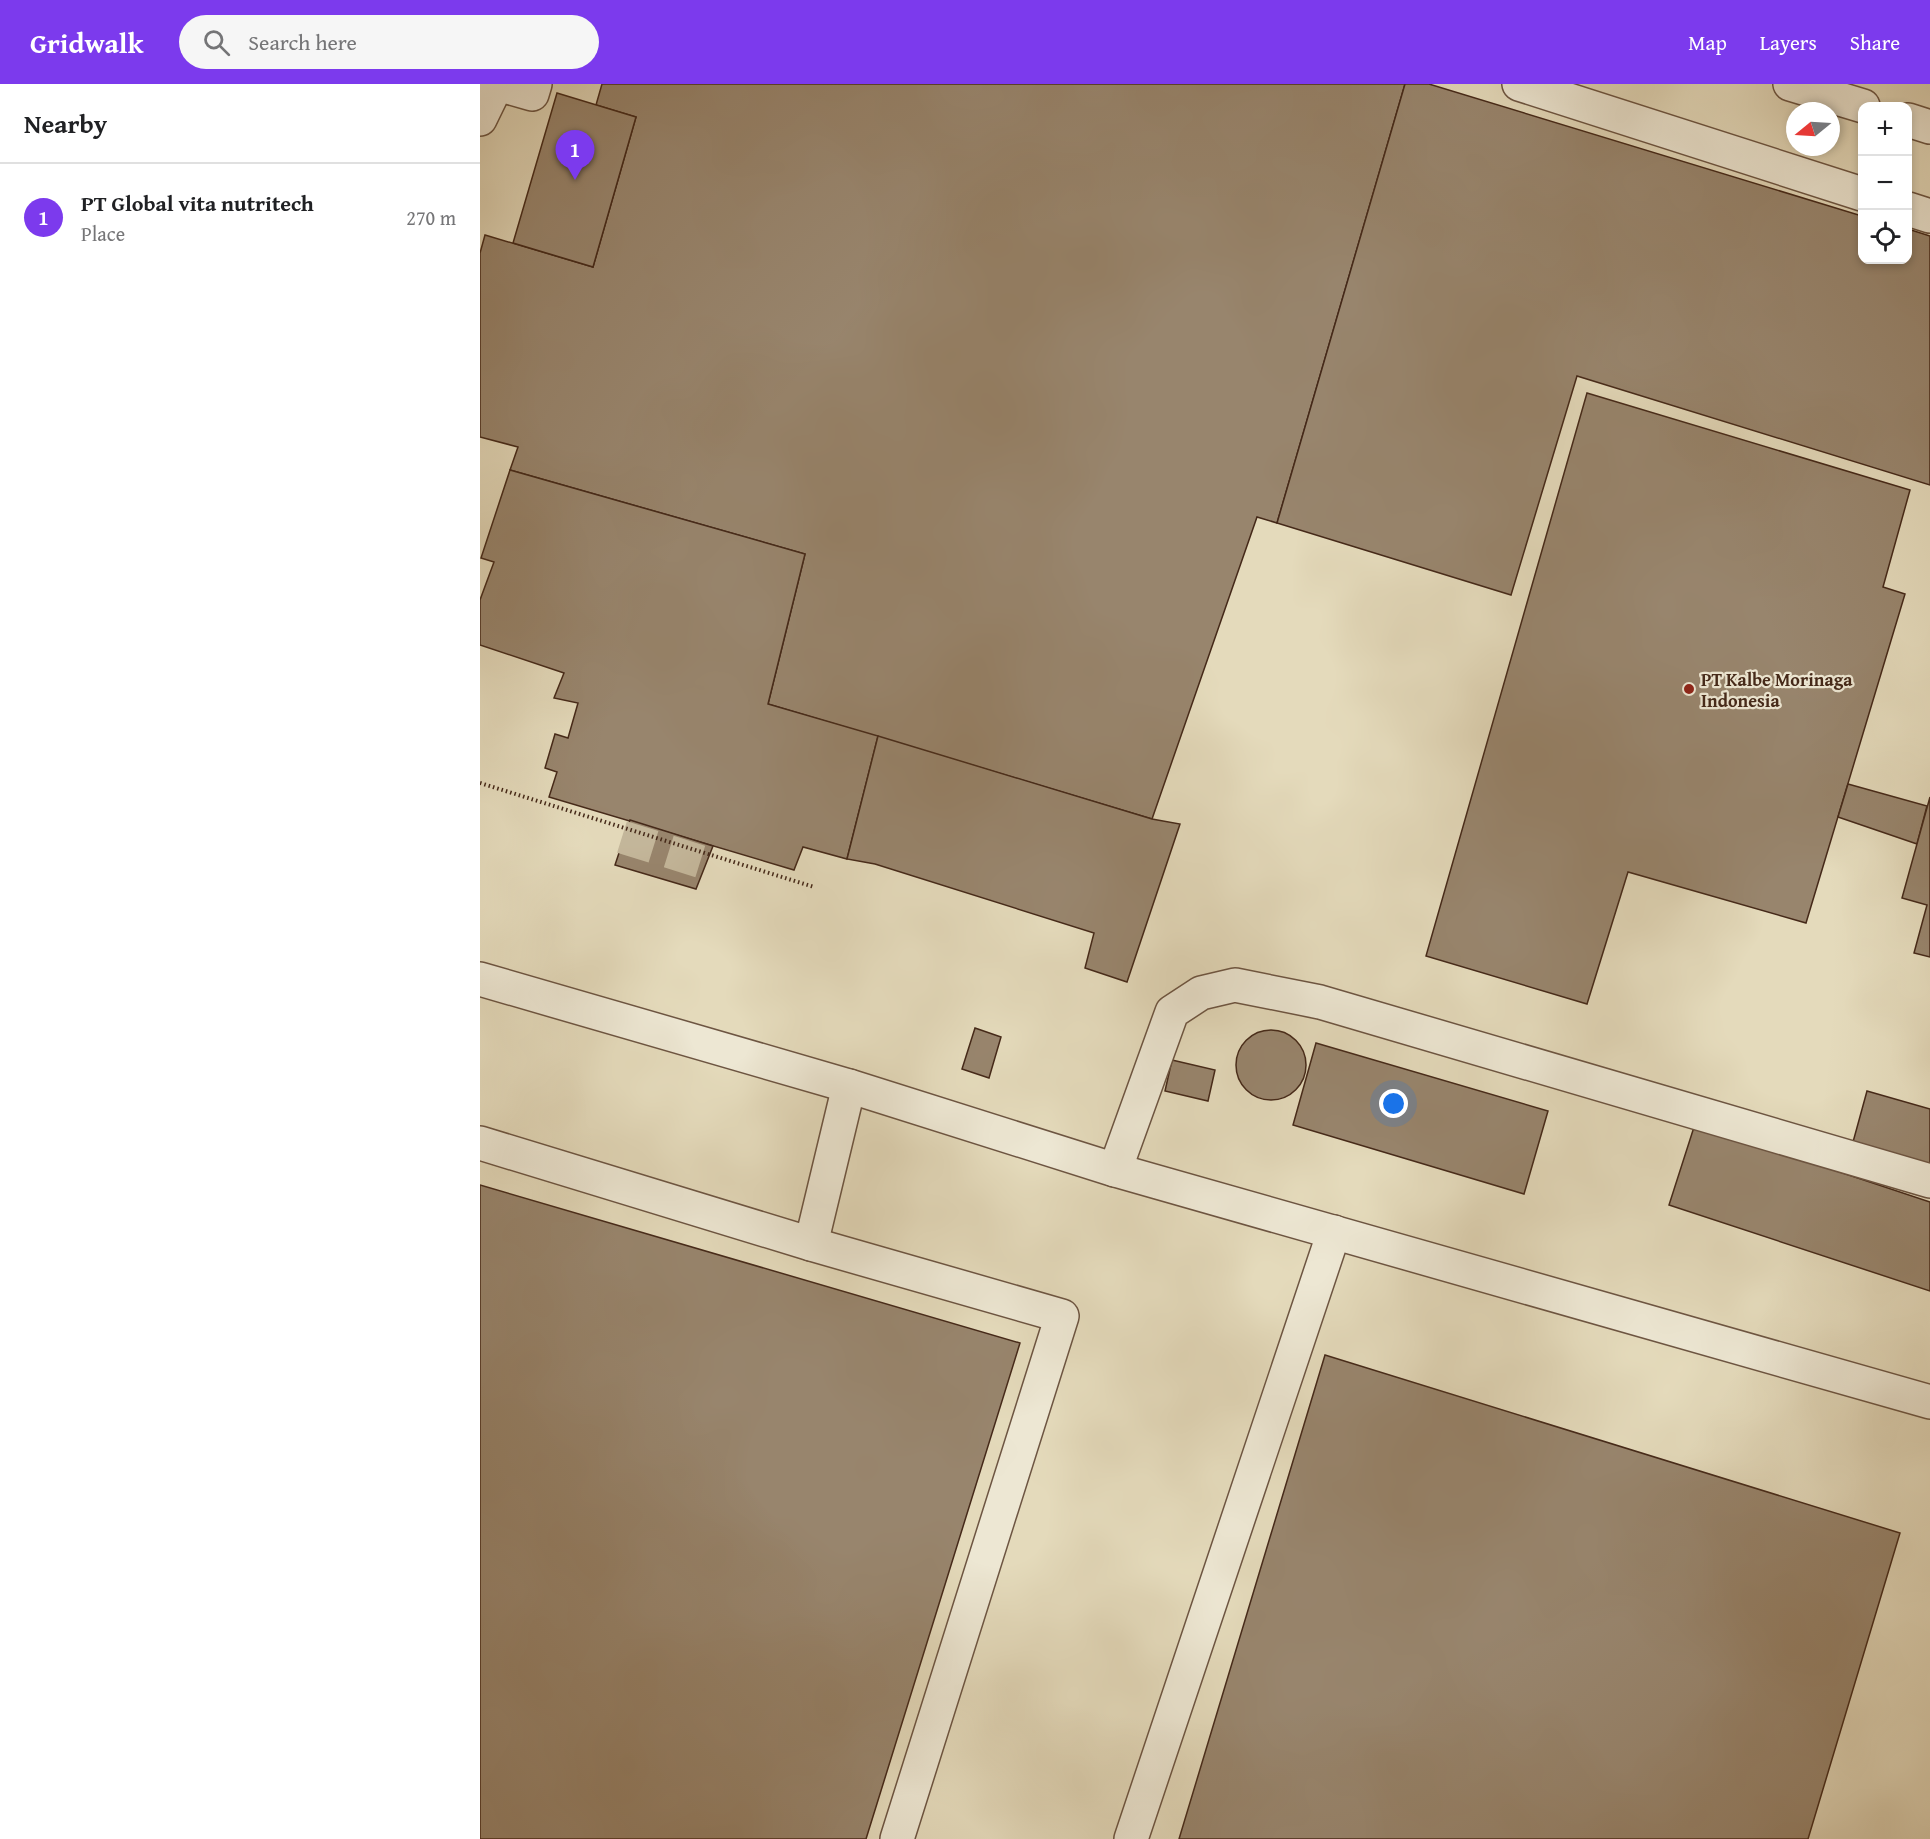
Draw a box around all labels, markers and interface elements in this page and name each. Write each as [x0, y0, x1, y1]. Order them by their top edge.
search box [179, 15, 599, 69]
text: Gridwalk [30, 22, 143, 63]
icon: search [200, 26, 233, 59]
text: Search here [248, 26, 357, 58]
text: Map [1688, 27, 1727, 58]
text: Layers [1760, 27, 1817, 58]
text: Share [1850, 27, 1900, 58]
north arrow [1786, 102, 1840, 156]
map controls [1858, 102, 1912, 264]
button: + [1858, 102, 1912, 156]
text: Nearby [24, 104, 107, 143]
pin: 1 [556, 130, 595, 180]
button: − [1858, 156, 1912, 210]
text: PT Global vita nutritech [81, 187, 314, 219]
text: 1 [38, 203, 49, 232]
text: 270 m [406, 203, 456, 232]
button: locate [1858, 210, 1912, 264]
text: Place [81, 219, 125, 248]
place label: PT Kalbe Morinaga Indonesia [1701, 666, 1853, 714]
marker: PT Kalbe Morinaga Indonesia [1682, 682, 1696, 696]
your location [1379, 1089, 1408, 1118]

